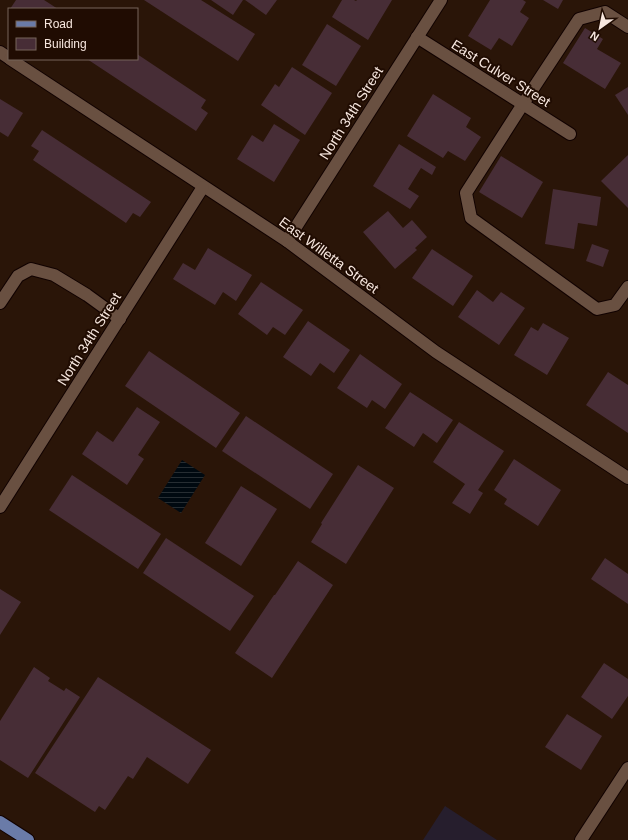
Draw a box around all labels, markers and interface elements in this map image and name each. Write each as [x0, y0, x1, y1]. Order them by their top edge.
legend [8, 8, 138, 60]
north arrow [580, 8, 620, 48]
text: Road [44, 17, 73, 31]
text: N [588, 29, 601, 44]
street label: East Culver Street [449, 36, 553, 110]
text: Building [44, 37, 87, 51]
street label: North 34th Street [316, 63, 386, 162]
street label: East Willetta Street [276, 214, 382, 297]
street label: North 34th Street [54, 289, 124, 388]

